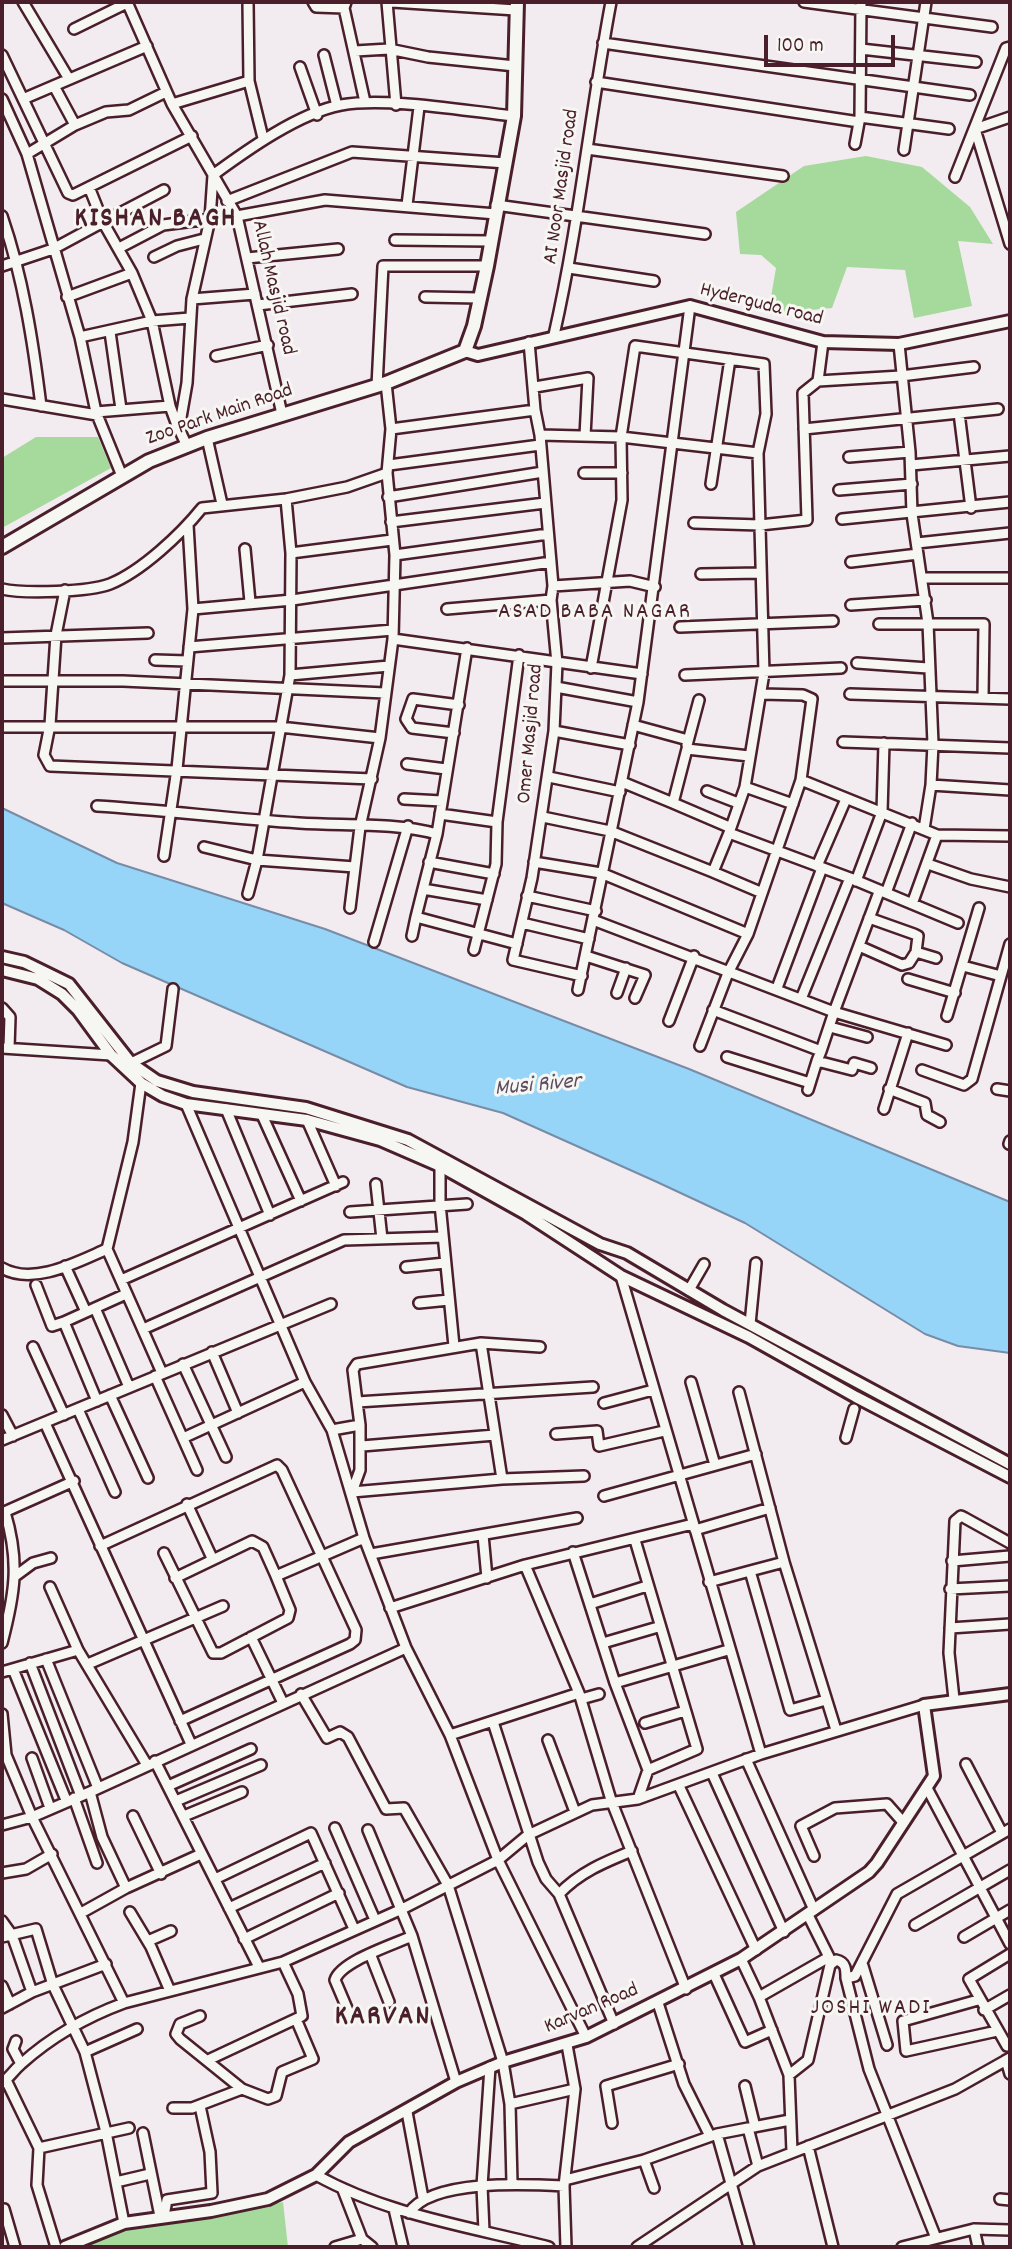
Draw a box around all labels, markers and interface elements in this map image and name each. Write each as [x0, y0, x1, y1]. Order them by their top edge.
scale bar [767, 21, 898, 65]
text: 100 m [777, 32, 824, 62]
street label: AI Noor Masjid road [540, 108, 586, 266]
district label: KISHAN BAGH [76, 204, 236, 238]
street label: Allah Masjid road [244, 218, 300, 358]
street label: Hyderguda road [697, 279, 825, 333]
street label: Zoo Park Main Road [144, 379, 296, 453]
district label: ASAD BABA NAGAR [500, 600, 690, 628]
street label: Omer Masjid road [513, 663, 551, 805]
water label: Musi River [494, 1069, 582, 1105]
street label: Karvan Road [541, 1979, 643, 2041]
district label: JOSHI WADI [812, 1996, 930, 2024]
district label: KARVAN [336, 2002, 430, 2036]

